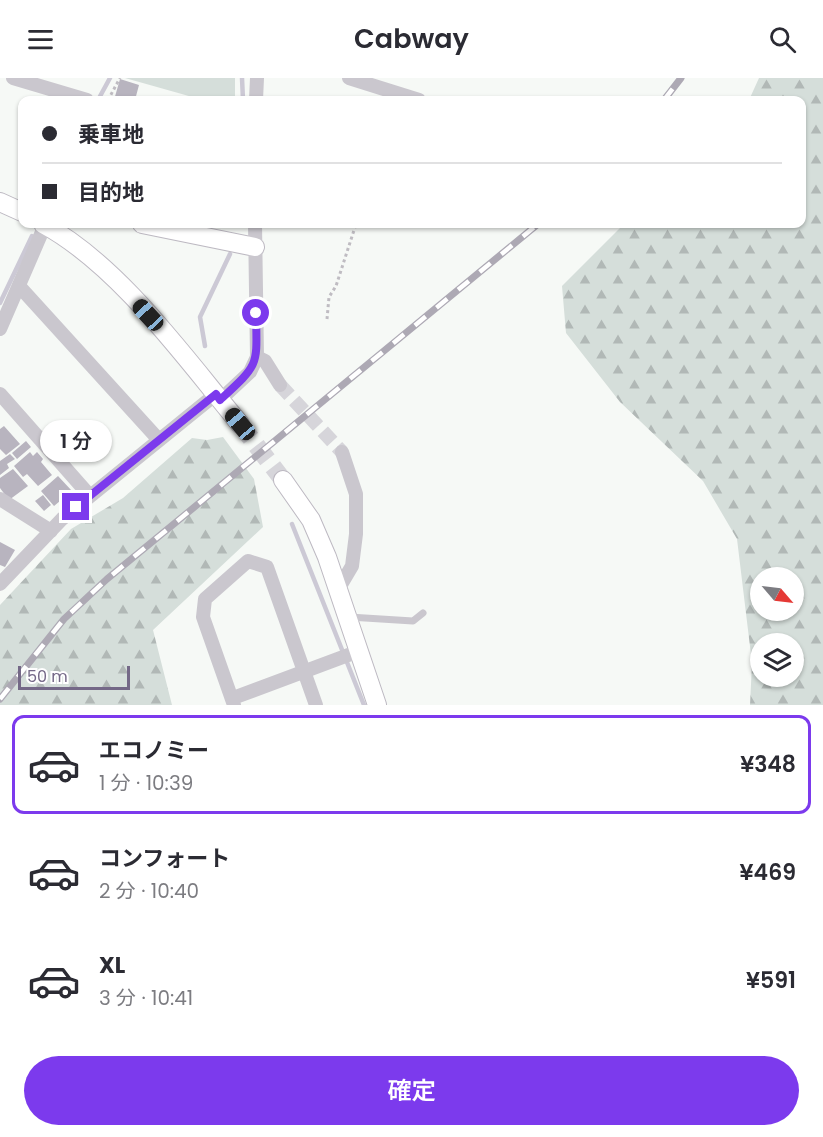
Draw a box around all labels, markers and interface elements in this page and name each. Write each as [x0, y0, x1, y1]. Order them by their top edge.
text: Cabway [354, 20, 469, 57]
icon: menu [24, 23, 57, 56]
icon: search [766, 23, 799, 56]
text: 乗車地 [78, 119, 144, 150]
text: 目的地 [78, 177, 144, 208]
car [129, 296, 167, 334]
route start [242, 299, 269, 326]
car [222, 404, 258, 444]
callout: 1 分 [40, 420, 112, 462]
text: 1 分 [60, 427, 92, 455]
route end [62, 493, 89, 520]
north arrow [750, 567, 804, 621]
map controls [750, 567, 804, 687]
button: layers [750, 633, 804, 687]
scale bar [18, 663, 130, 690]
text: 50 m [27, 665, 68, 688]
text: エコノミー [99, 735, 209, 766]
icon: car [27, 738, 81, 792]
text: ¥348 [740, 749, 796, 780]
text: 1 分 · 10:39 [99, 769, 193, 797]
text: コンフォート [99, 843, 230, 874]
icon: car [27, 846, 81, 900]
text: ¥469 [740, 857, 796, 888]
text: 2 分 · 10:40 [99, 877, 199, 905]
text: XL [99, 950, 125, 981]
icon: car [27, 954, 81, 1008]
text: ¥591 [746, 965, 796, 996]
text: 3 分 · 10:41 [99, 984, 193, 1012]
button: 確定 [24, 1056, 799, 1125]

